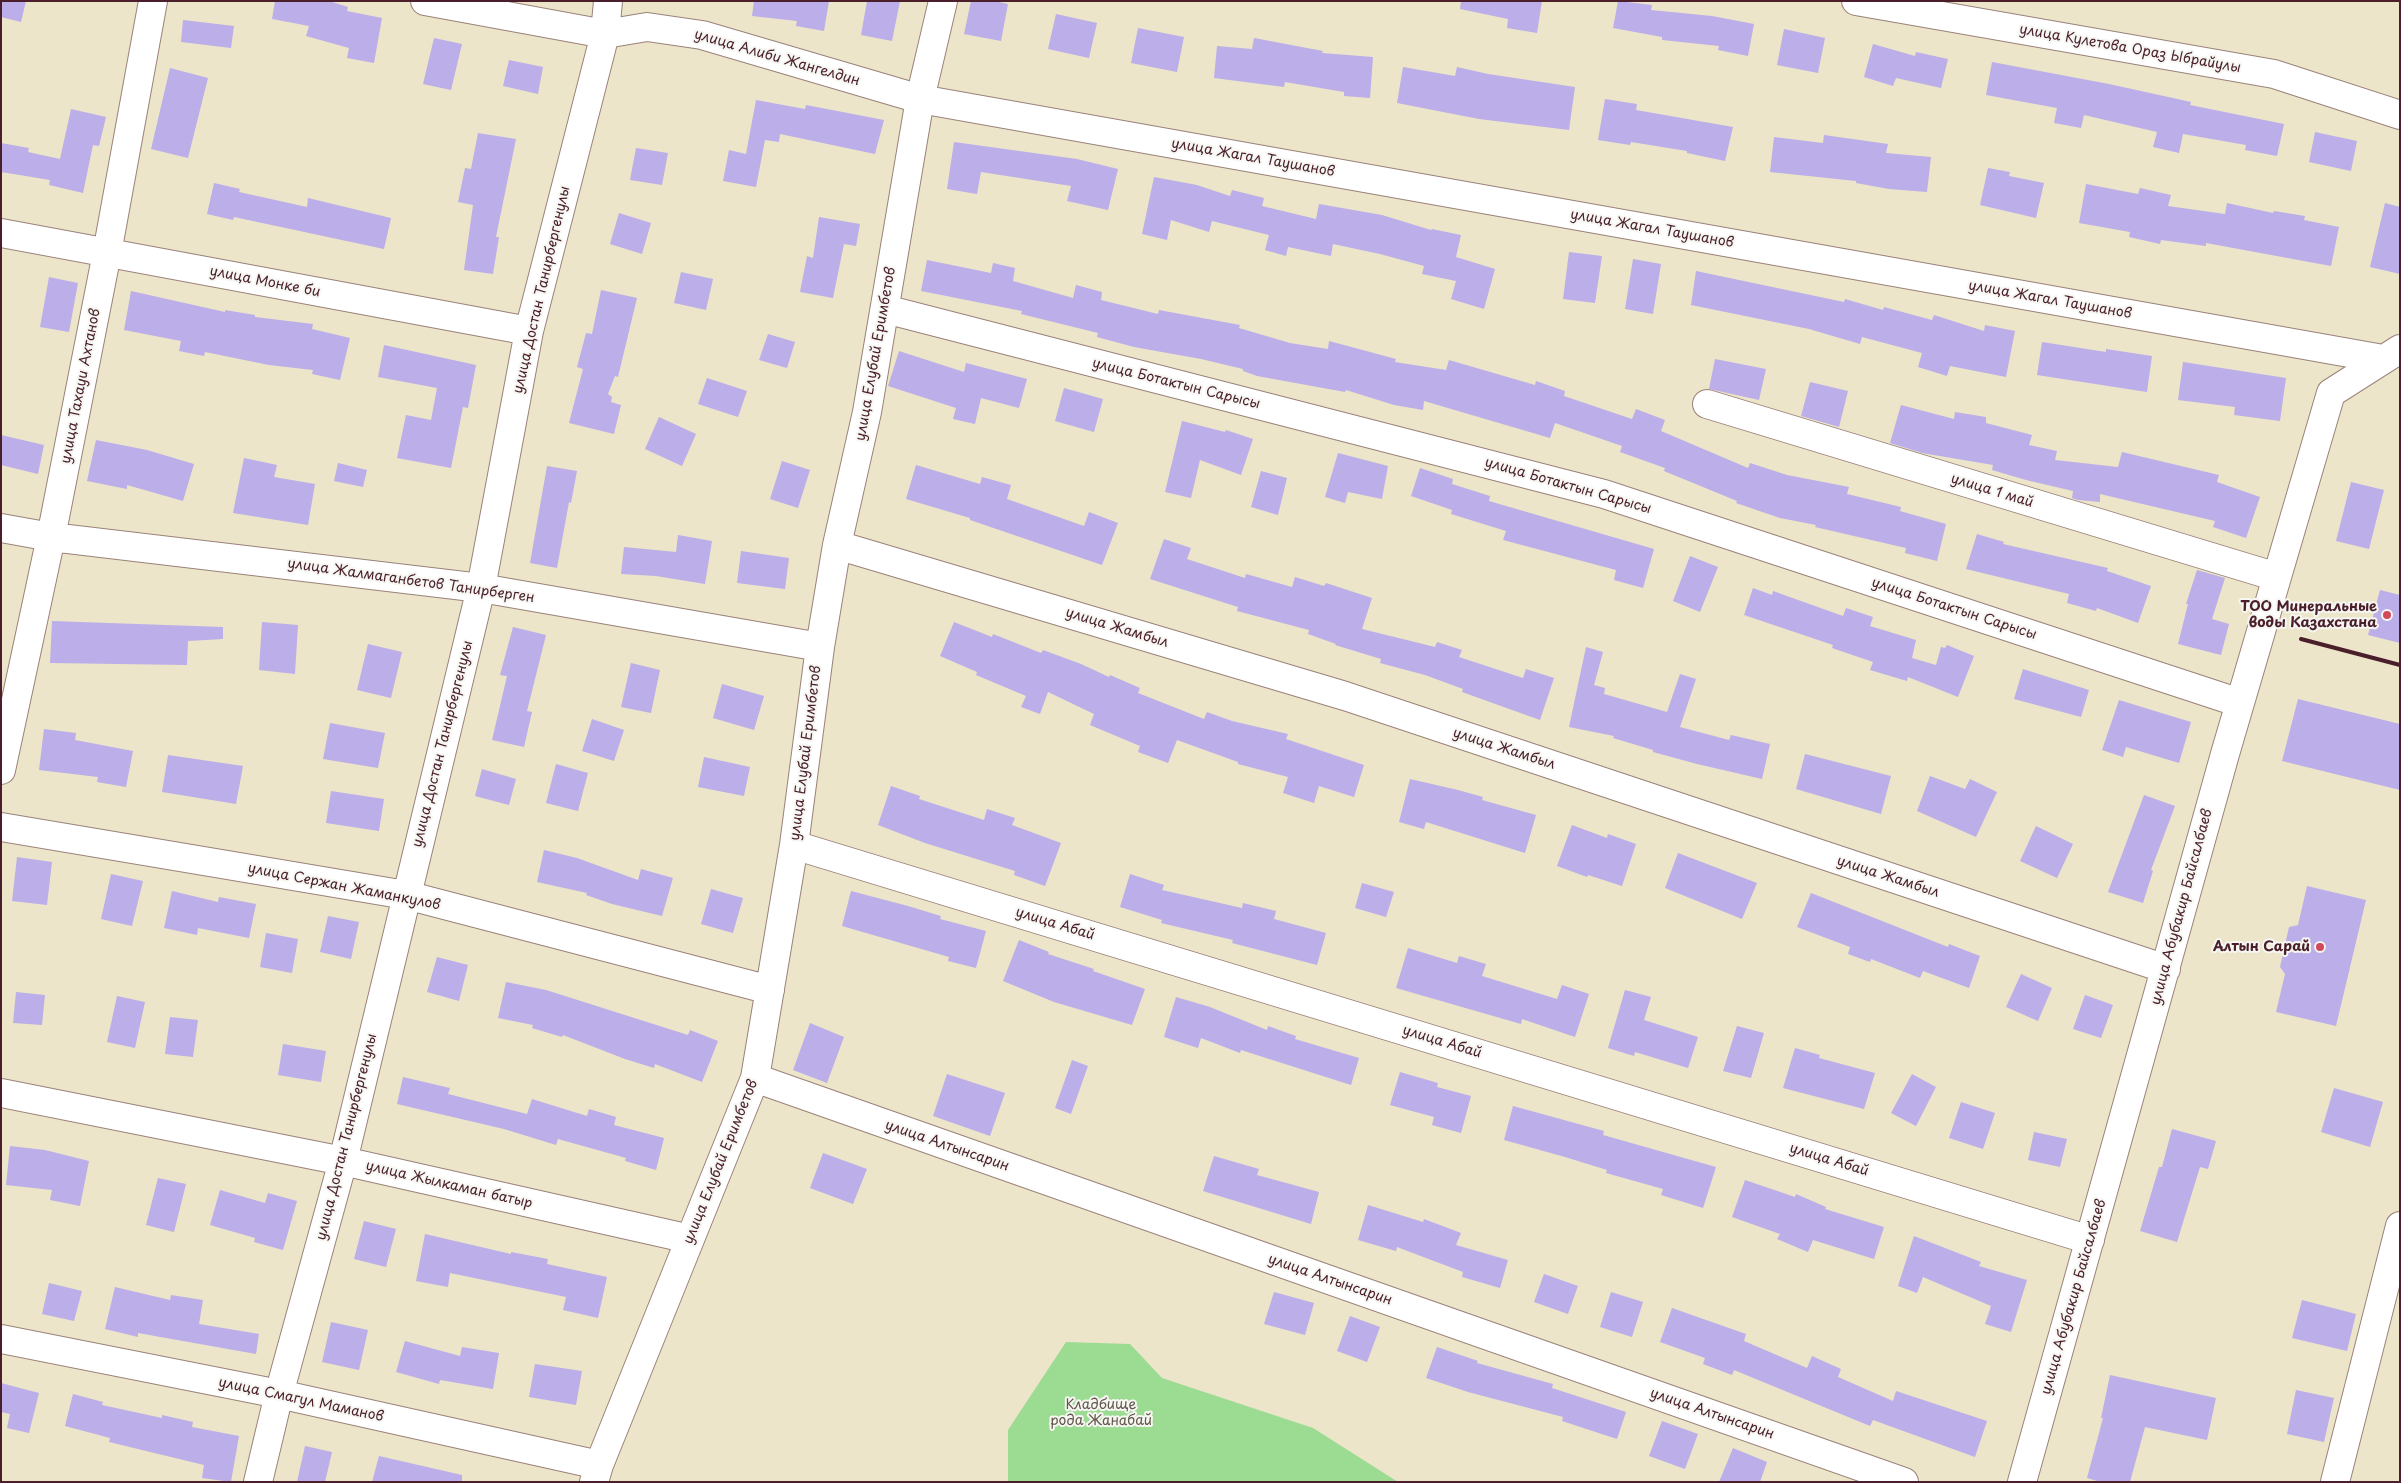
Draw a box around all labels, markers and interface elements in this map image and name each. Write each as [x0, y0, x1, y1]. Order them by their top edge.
street label: улица Кулетова Ораз Ыбрайулы [2018, 21, 2242, 77]
street label: улица Алиби Жангелдин [692, 26, 862, 90]
street label: улица Жагал Таушанов [1170, 135, 1336, 181]
street label: улица Достан Танирбергенулы [510, 185, 574, 395]
street label: улица Жагал Таушанов [1569, 206, 1735, 252]
street label: улица Монке би [208, 263, 322, 301]
street label: улица Елубай Еримбетов [852, 266, 900, 442]
street label: улица Жагал Таушанов [1967, 277, 2133, 323]
street label: улица Тахауи Ахтанов [58, 307, 104, 465]
street label: улица Ботактын Сарысы [1090, 355, 1262, 413]
street label: улица Ботактын Сарысы [1483, 454, 1653, 518]
street label: улица 1 май [1949, 470, 2035, 512]
street label: улица Жалмаганбетов Танирберген [286, 555, 536, 607]
street label: улица Ботактын Сарысы [1869, 574, 2039, 644]
place label: ТОО Минеральные воды Казахстана [2240, 599, 2377, 632]
street label: улица Жамбыл [1064, 604, 1170, 652]
marker: ТОО Минеральные воды Казахстана [2381, 609, 2393, 621]
street label: улица Достан Танирбергенулы [409, 639, 477, 849]
street label: улица Елубай Еримбетов [787, 665, 825, 841]
street label: улица Жамбыл [1451, 725, 1557, 773]
street label: улица Абубакир Байсалбаев [2148, 807, 2216, 1007]
street label: улица Жамбыл [1835, 853, 1941, 901]
street label: улица Сержан Жаманкулов [246, 860, 442, 914]
street label: улица Абай [1014, 904, 1096, 944]
place label: Алтын Сарай [2213, 939, 2310, 955]
marker: Алтын Сарай [2314, 941, 2326, 953]
street label: улица Абай [1401, 1022, 1483, 1062]
street label: улица Достан Танирбергенулы [313, 1032, 381, 1242]
street label: улица Елубай Еримбетов [680, 1077, 762, 1247]
street label: улица Алтынсарин [883, 1117, 1011, 1175]
street label: улица Абай [1788, 1140, 1870, 1180]
street label: улица Жылкаман батыр [364, 1158, 534, 1212]
street label: улица Абубакир Байсалбаев [2038, 1197, 2110, 1397]
street label: улица Алтынсарин [1266, 1251, 1394, 1309]
street label: улица Смагул Маманов [217, 1374, 385, 1426]
street label: улица Алтынсарин [1648, 1385, 1776, 1443]
park label: Кладбище рода Жанабай [1050, 1397, 1152, 1430]

